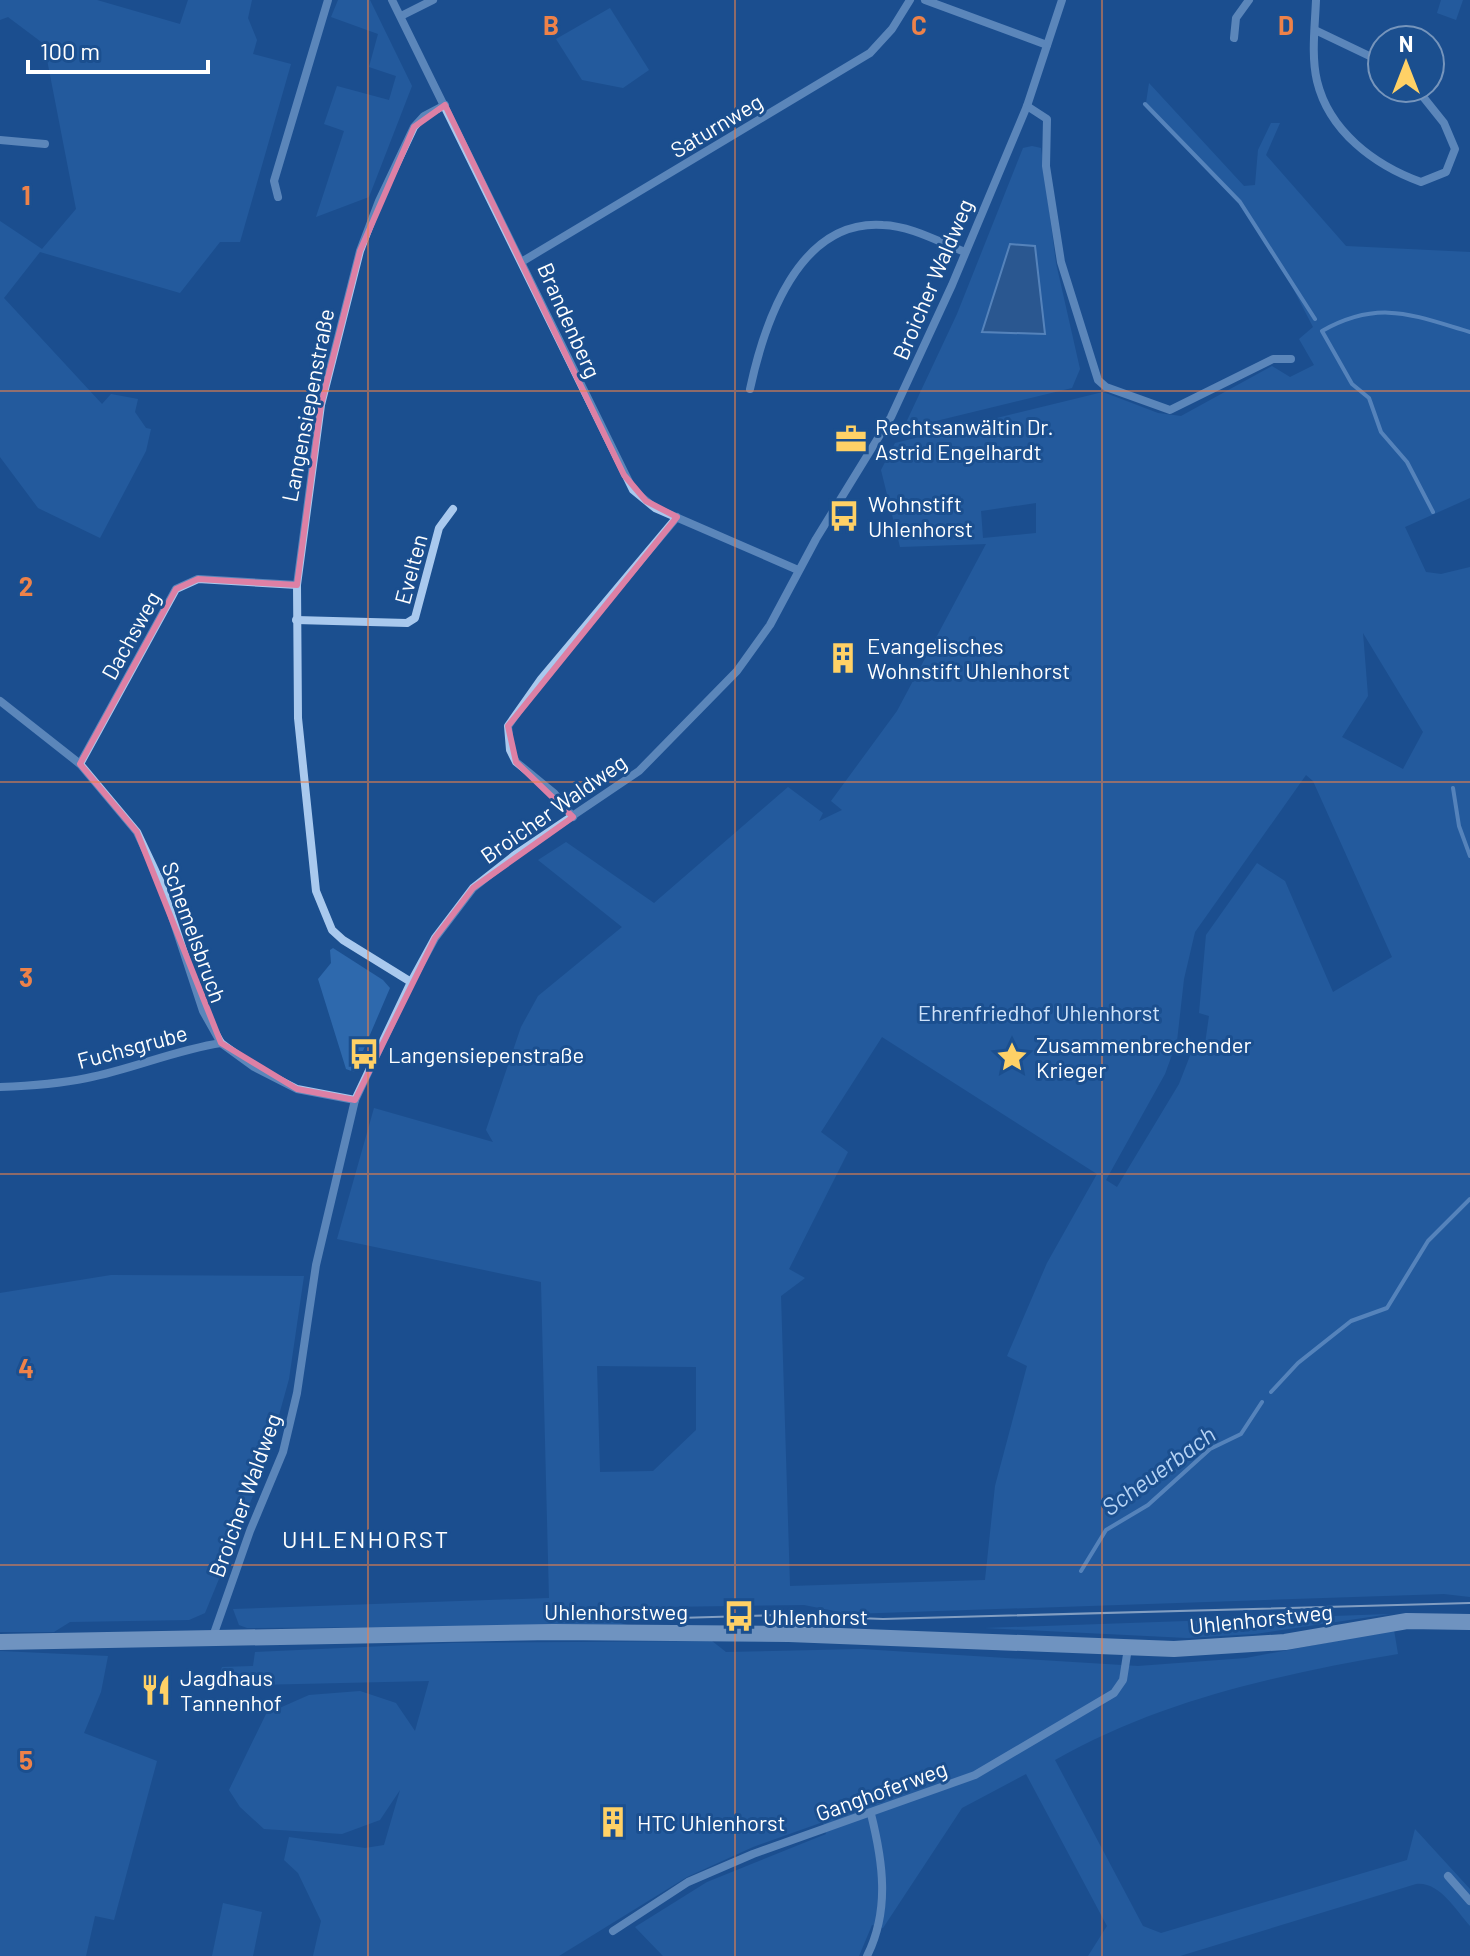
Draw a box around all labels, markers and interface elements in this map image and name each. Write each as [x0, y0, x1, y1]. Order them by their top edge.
text: B [543, 9, 559, 40]
text: C [911, 9, 927, 40]
text: D [1278, 9, 1294, 40]
scale bar [28, 24, 208, 74]
north arrow [1366, 24, 1446, 104]
text: N [1399, 30, 1413, 56]
text: 100 m [40, 36, 100, 65]
street label: Saturnweg [665, 87, 767, 163]
text: 1 [21, 179, 31, 210]
street label: Broicher Waldweg [886, 195, 978, 363]
street label: Brandenberg [533, 258, 607, 382]
street label: Langensiepenstraße [276, 306, 338, 504]
place label: Rechtsanwältin Dr. Astrid Engelhardt [875, 413, 1054, 464]
office icon: Rechtsanwältin Dr. Astrid Engelhardt [834, 422, 868, 456]
place label: Wohnstift Uhlenhorst [868, 490, 973, 541]
bus stop icon: Wohnstift Uhlenhorst [827, 499, 861, 533]
street label: Evelten [388, 531, 432, 607]
text: 2 [19, 570, 33, 601]
street label: Dachsweg [95, 586, 165, 684]
place label: Evangelisches Wohnstift Uhlenhorst [867, 632, 1070, 683]
building icon: Evangelisches Wohnstift Uhlenhorst [826, 641, 860, 675]
street label: Broicher Waldweg [475, 748, 631, 868]
street label: Schemelsbruch [157, 858, 233, 1006]
text: 3 [19, 961, 33, 992]
park label: Ehrenfriedhof Uhlenhorst [918, 999, 1160, 1025]
street label: Fuchsgrube [74, 1019, 190, 1073]
place label: Zusammenbrechender Krieger [1036, 1031, 1251, 1082]
bus stop icon: Langensiepenstraße [347, 1037, 381, 1071]
place icon: Zusammenbrechender Krieger [995, 1040, 1029, 1074]
place label: Langensiepenstraße [388, 1041, 584, 1067]
text: 4 [18, 1352, 34, 1383]
street label: Broicher Waldweg [202, 1410, 286, 1580]
water label: Scheuerbach [1095, 1419, 1221, 1521]
district label: UHLENHORST [282, 1524, 450, 1553]
street label: Uhlenhorstweg [544, 1598, 688, 1624]
street label: Uhlenhorstweg [1188, 1598, 1334, 1638]
bus stop icon: Uhlenhorst [722, 1599, 756, 1633]
place label: Uhlenhorst [763, 1603, 868, 1629]
place label: Jagdhaus Tannenhof [180, 1664, 282, 1715]
restaurant icon: Jagdhaus Tannenhof [139, 1673, 173, 1707]
text: 5 [19, 1744, 33, 1775]
street label: Ganghoferweg [812, 1754, 950, 1826]
building icon: HTC Uhlenhorst [596, 1805, 630, 1839]
place label: HTC Uhlenhorst [637, 1809, 786, 1835]

